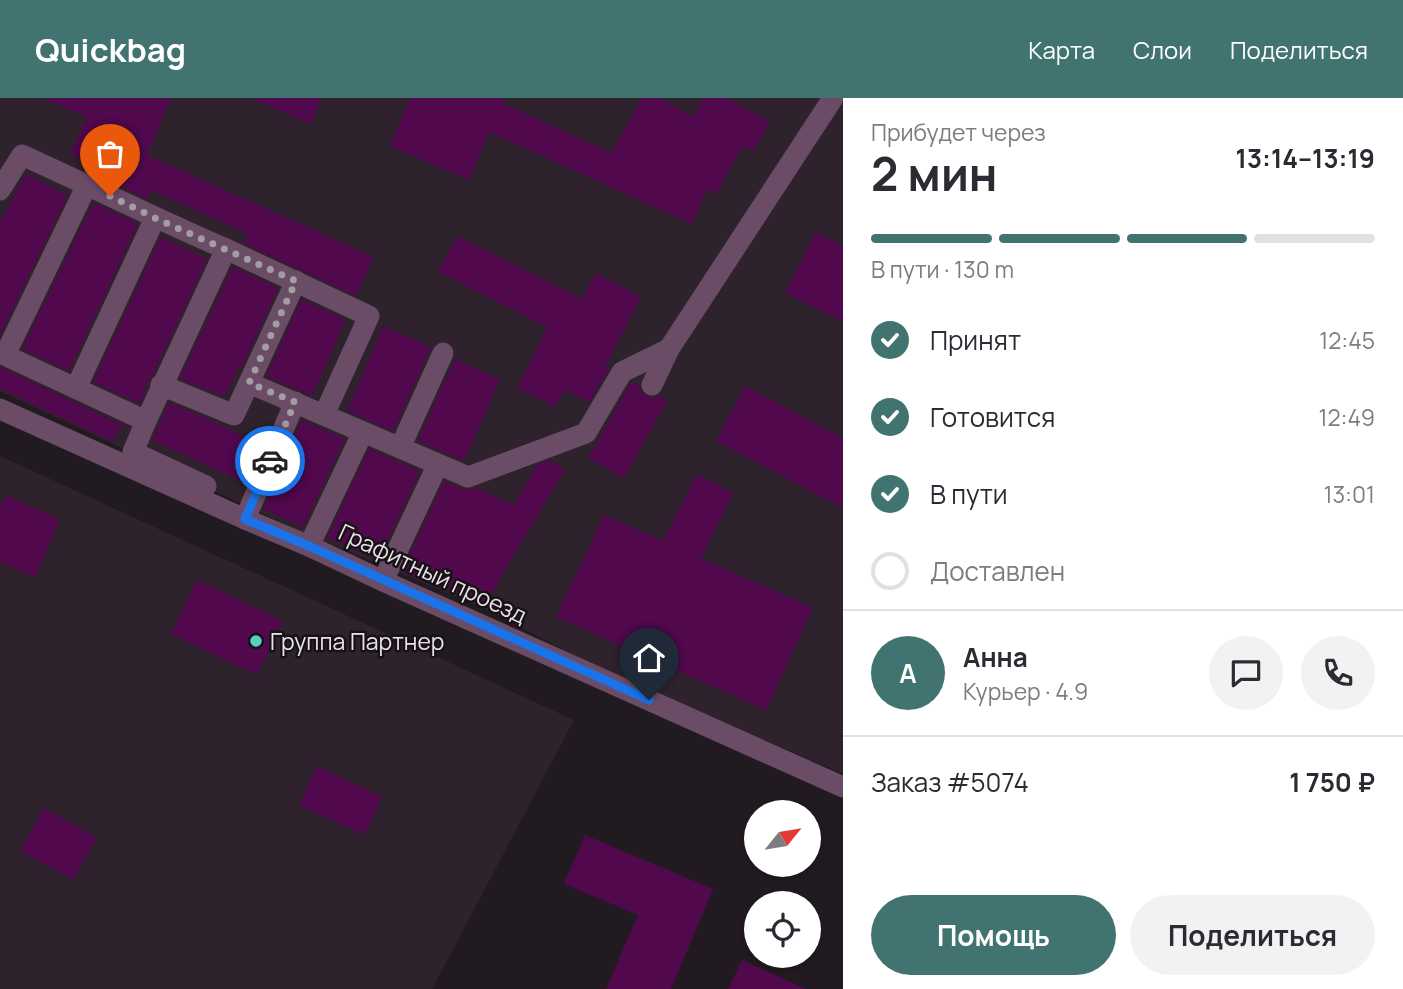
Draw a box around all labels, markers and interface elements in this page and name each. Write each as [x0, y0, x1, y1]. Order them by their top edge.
text: Quickbag [35, 27, 186, 72]
text: Карта [1028, 33, 1095, 66]
text: Слои [1133, 33, 1192, 66]
text: Поделиться [1230, 33, 1368, 66]
text: Прибудет через [871, 116, 1046, 148]
pin [80, 124, 140, 196]
icon: bag [91, 135, 129, 173]
text: 13:14–13:19 [1236, 140, 1375, 176]
text: 2 мин [871, 142, 998, 205]
text: В пути · 130 m [871, 253, 1014, 285]
icon: check [871, 321, 909, 359]
text: Принят [930, 322, 1021, 358]
text: 12:45 [1319, 324, 1375, 356]
icon: check [871, 398, 909, 436]
text: Готовится [930, 399, 1055, 435]
text: 12:49 [1318, 401, 1375, 433]
courier [235, 426, 305, 496]
icon: car [251, 442, 289, 480]
icon: check [871, 475, 909, 513]
text: В пути [930, 476, 1008, 512]
text: 13:01 [1323, 478, 1375, 510]
street label: Графитный проезд [334, 515, 532, 631]
text: Доставлен [930, 553, 1065, 589]
place label: Группа Партнер [270, 625, 444, 657]
pin [619, 628, 679, 700]
marker: Группа Партнер [248, 633, 264, 649]
button: chat [1209, 636, 1283, 710]
button: phone [1301, 636, 1375, 710]
icon: home [630, 639, 668, 677]
text: Анна [963, 639, 1028, 675]
text: А [899, 655, 917, 691]
text: Курьер · 4.9 [963, 675, 1088, 707]
text: Заказ #5074 [871, 764, 1029, 800]
text: 1 750 ₽ [1289, 764, 1375, 800]
north arrow [744, 800, 821, 877]
map controls [744, 800, 821, 968]
button: locate [744, 891, 821, 968]
button: Помощь [871, 895, 1116, 975]
button: Поделиться [1130, 895, 1375, 975]

